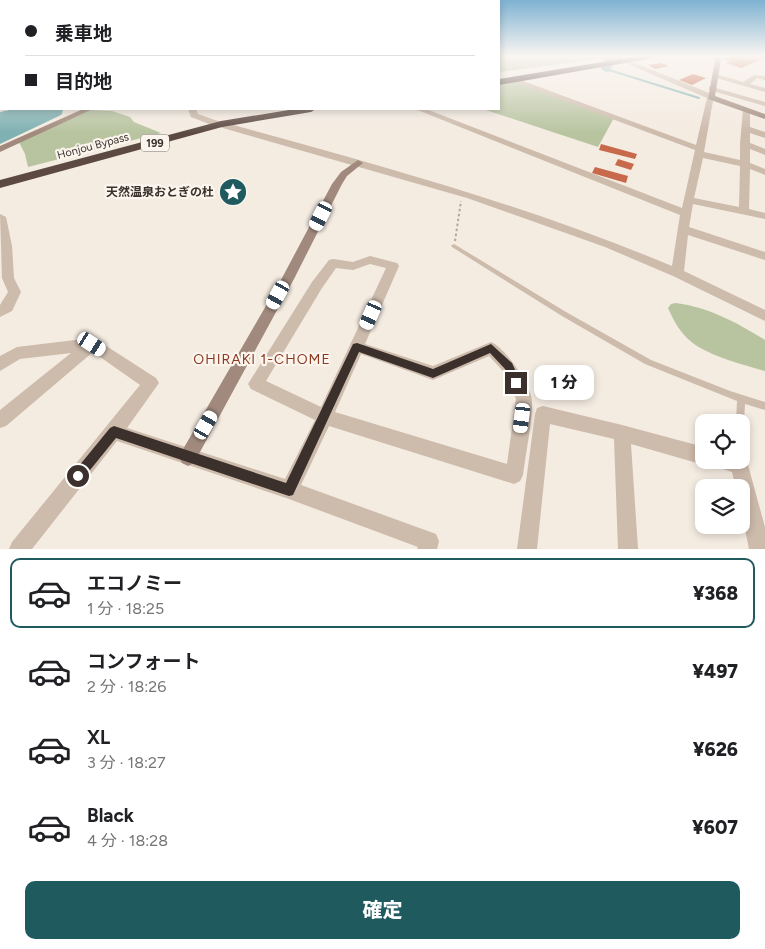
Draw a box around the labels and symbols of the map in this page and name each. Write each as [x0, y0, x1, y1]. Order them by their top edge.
street label: Honjou Bypass [56, 130, 130, 162]
road number: 199 [141, 134, 169, 152]
place icon: 天然温泉おとぎの杜 [218, 177, 248, 207]
place label: 天然温泉おとぎの杜 [106, 185, 214, 199]
car [307, 199, 334, 233]
car [264, 278, 291, 312]
car [358, 298, 383, 332]
car [75, 330, 108, 358]
district label: OHIRAKI 1-CHOME [193, 351, 331, 368]
callout: 1 分 [534, 366, 594, 400]
route end [505, 372, 527, 394]
car [512, 402, 531, 434]
car [192, 408, 219, 442]
route start [67, 465, 89, 487]

